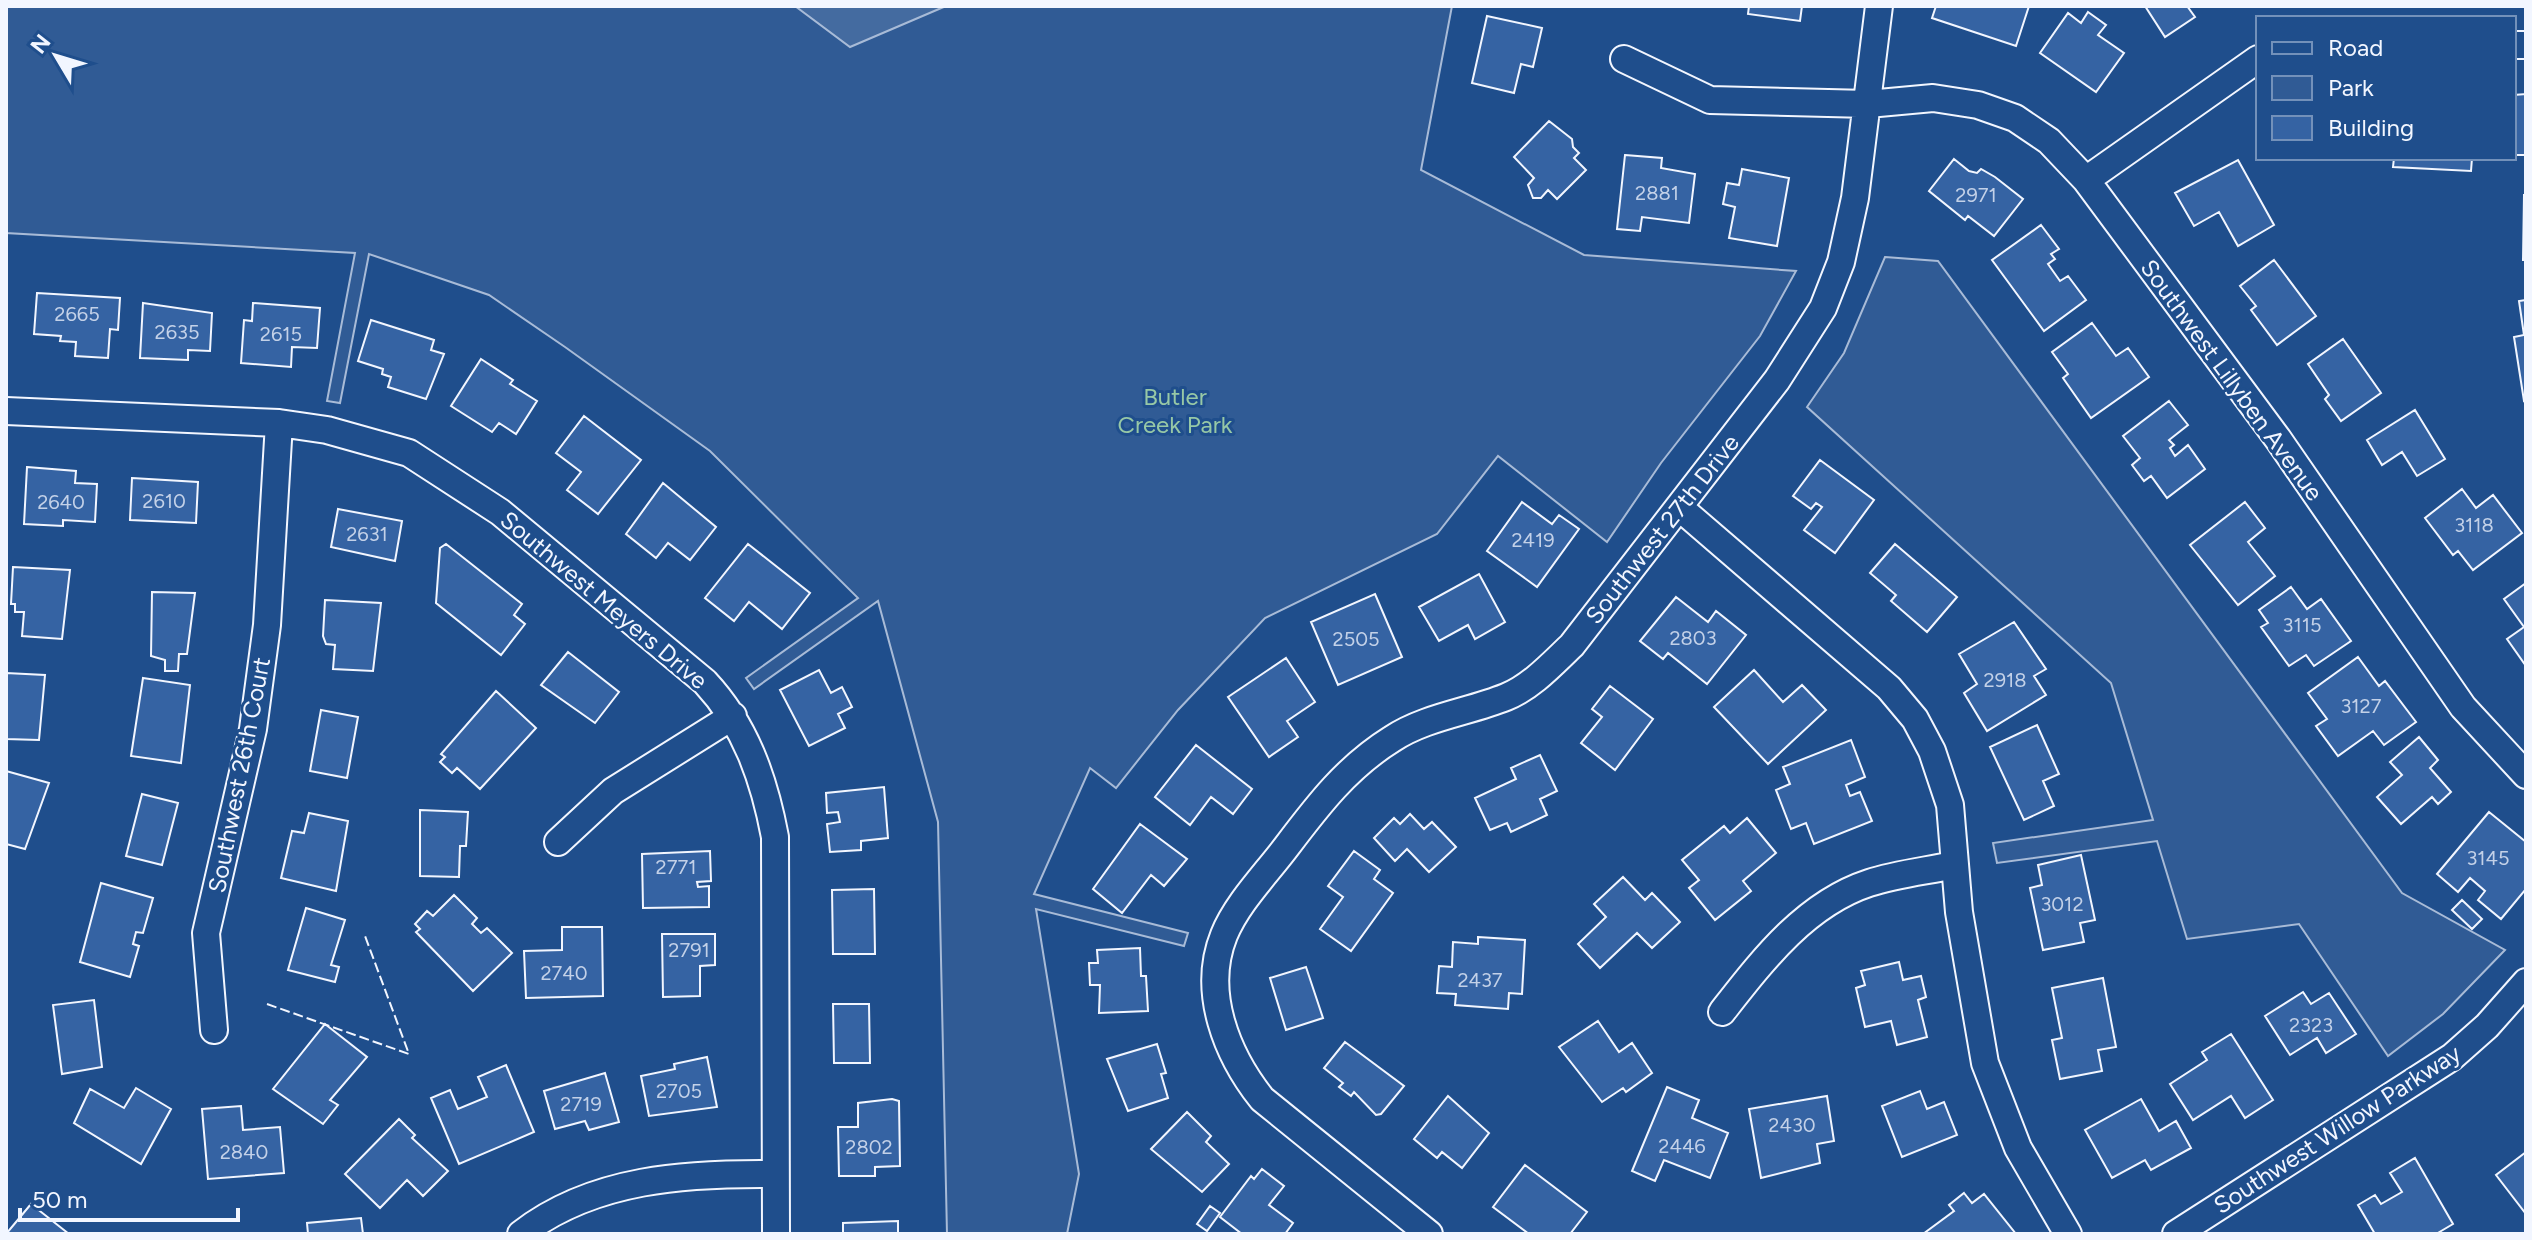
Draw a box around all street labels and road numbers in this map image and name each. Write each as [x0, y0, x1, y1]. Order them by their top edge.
street label: Southwest Lillyben Avenue [2135, 254, 2329, 506]
street label: Southwest 27th Drive [1579, 429, 1745, 629]
street label: Southwest Meyers Drive [495, 505, 713, 695]
street label: Southwest 26th Court [202, 655, 276, 895]
street label: Southwest Willow Parkway [2208, 1038, 2466, 1220]

